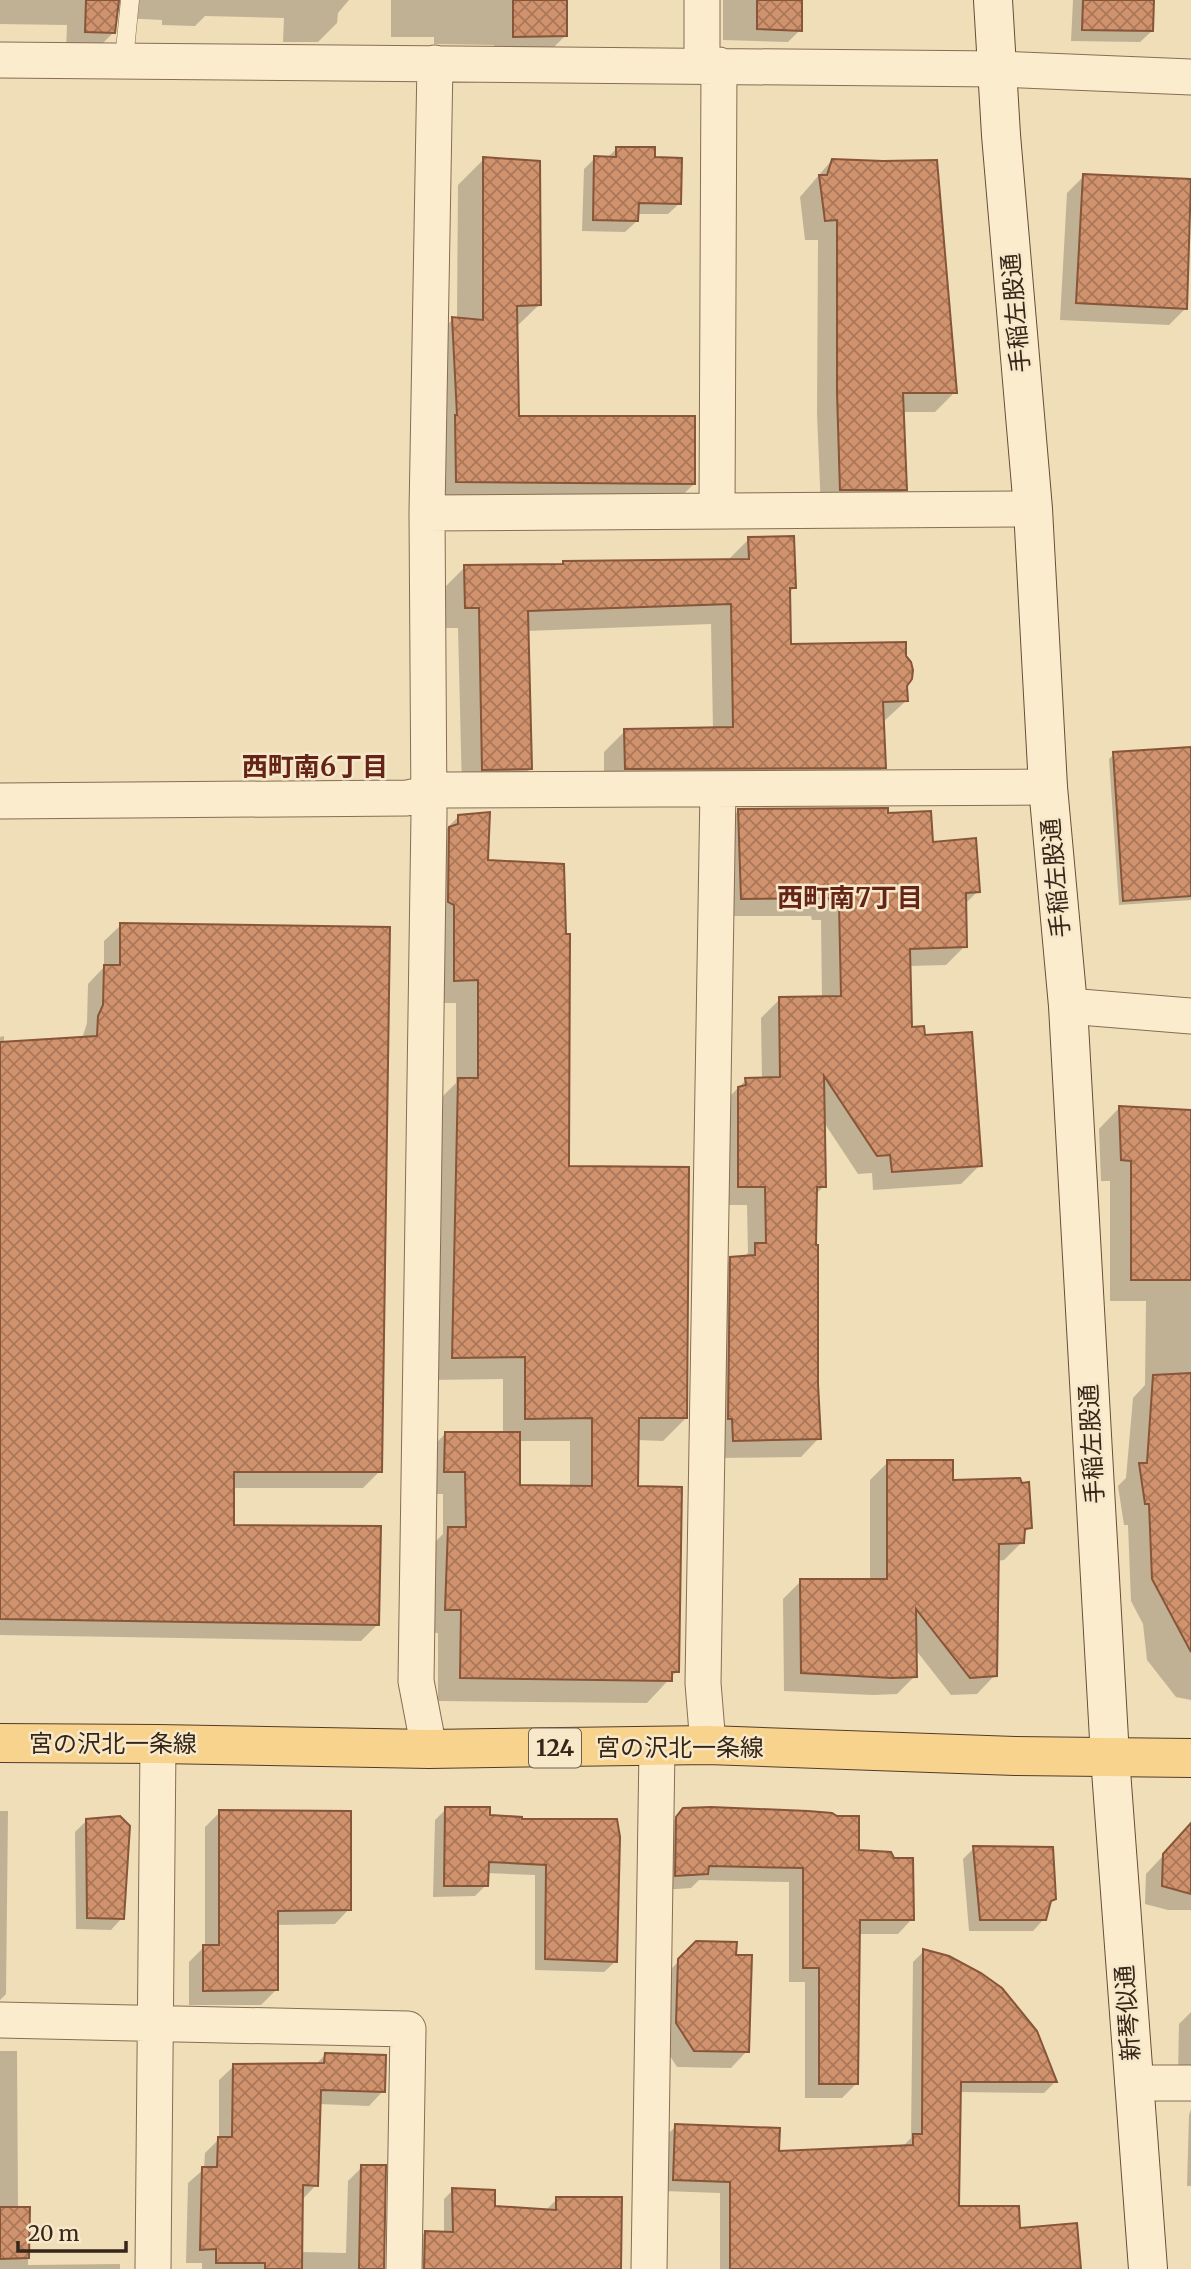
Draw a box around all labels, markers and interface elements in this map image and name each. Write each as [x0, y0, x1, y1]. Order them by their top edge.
street label: 手稲左股通 [995, 252, 1036, 374]
district label: 西町南6丁目 [242, 750, 388, 783]
street label: 手稲左股通 [1035, 817, 1076, 939]
district label: 西町南7丁目 [777, 881, 923, 914]
street label: 手稲左股通 [1073, 1383, 1110, 1505]
street label: 宮の沢北一条線 [29, 1728, 197, 1759]
road number: 124 [529, 1728, 581, 1768]
street label: 宮の沢北一条線 [596, 1732, 764, 1763]
street label: 新琴似通 [1109, 1964, 1146, 2062]
scale bar [18, 2210, 126, 2254]
text: 20 m [28, 2220, 80, 2247]

